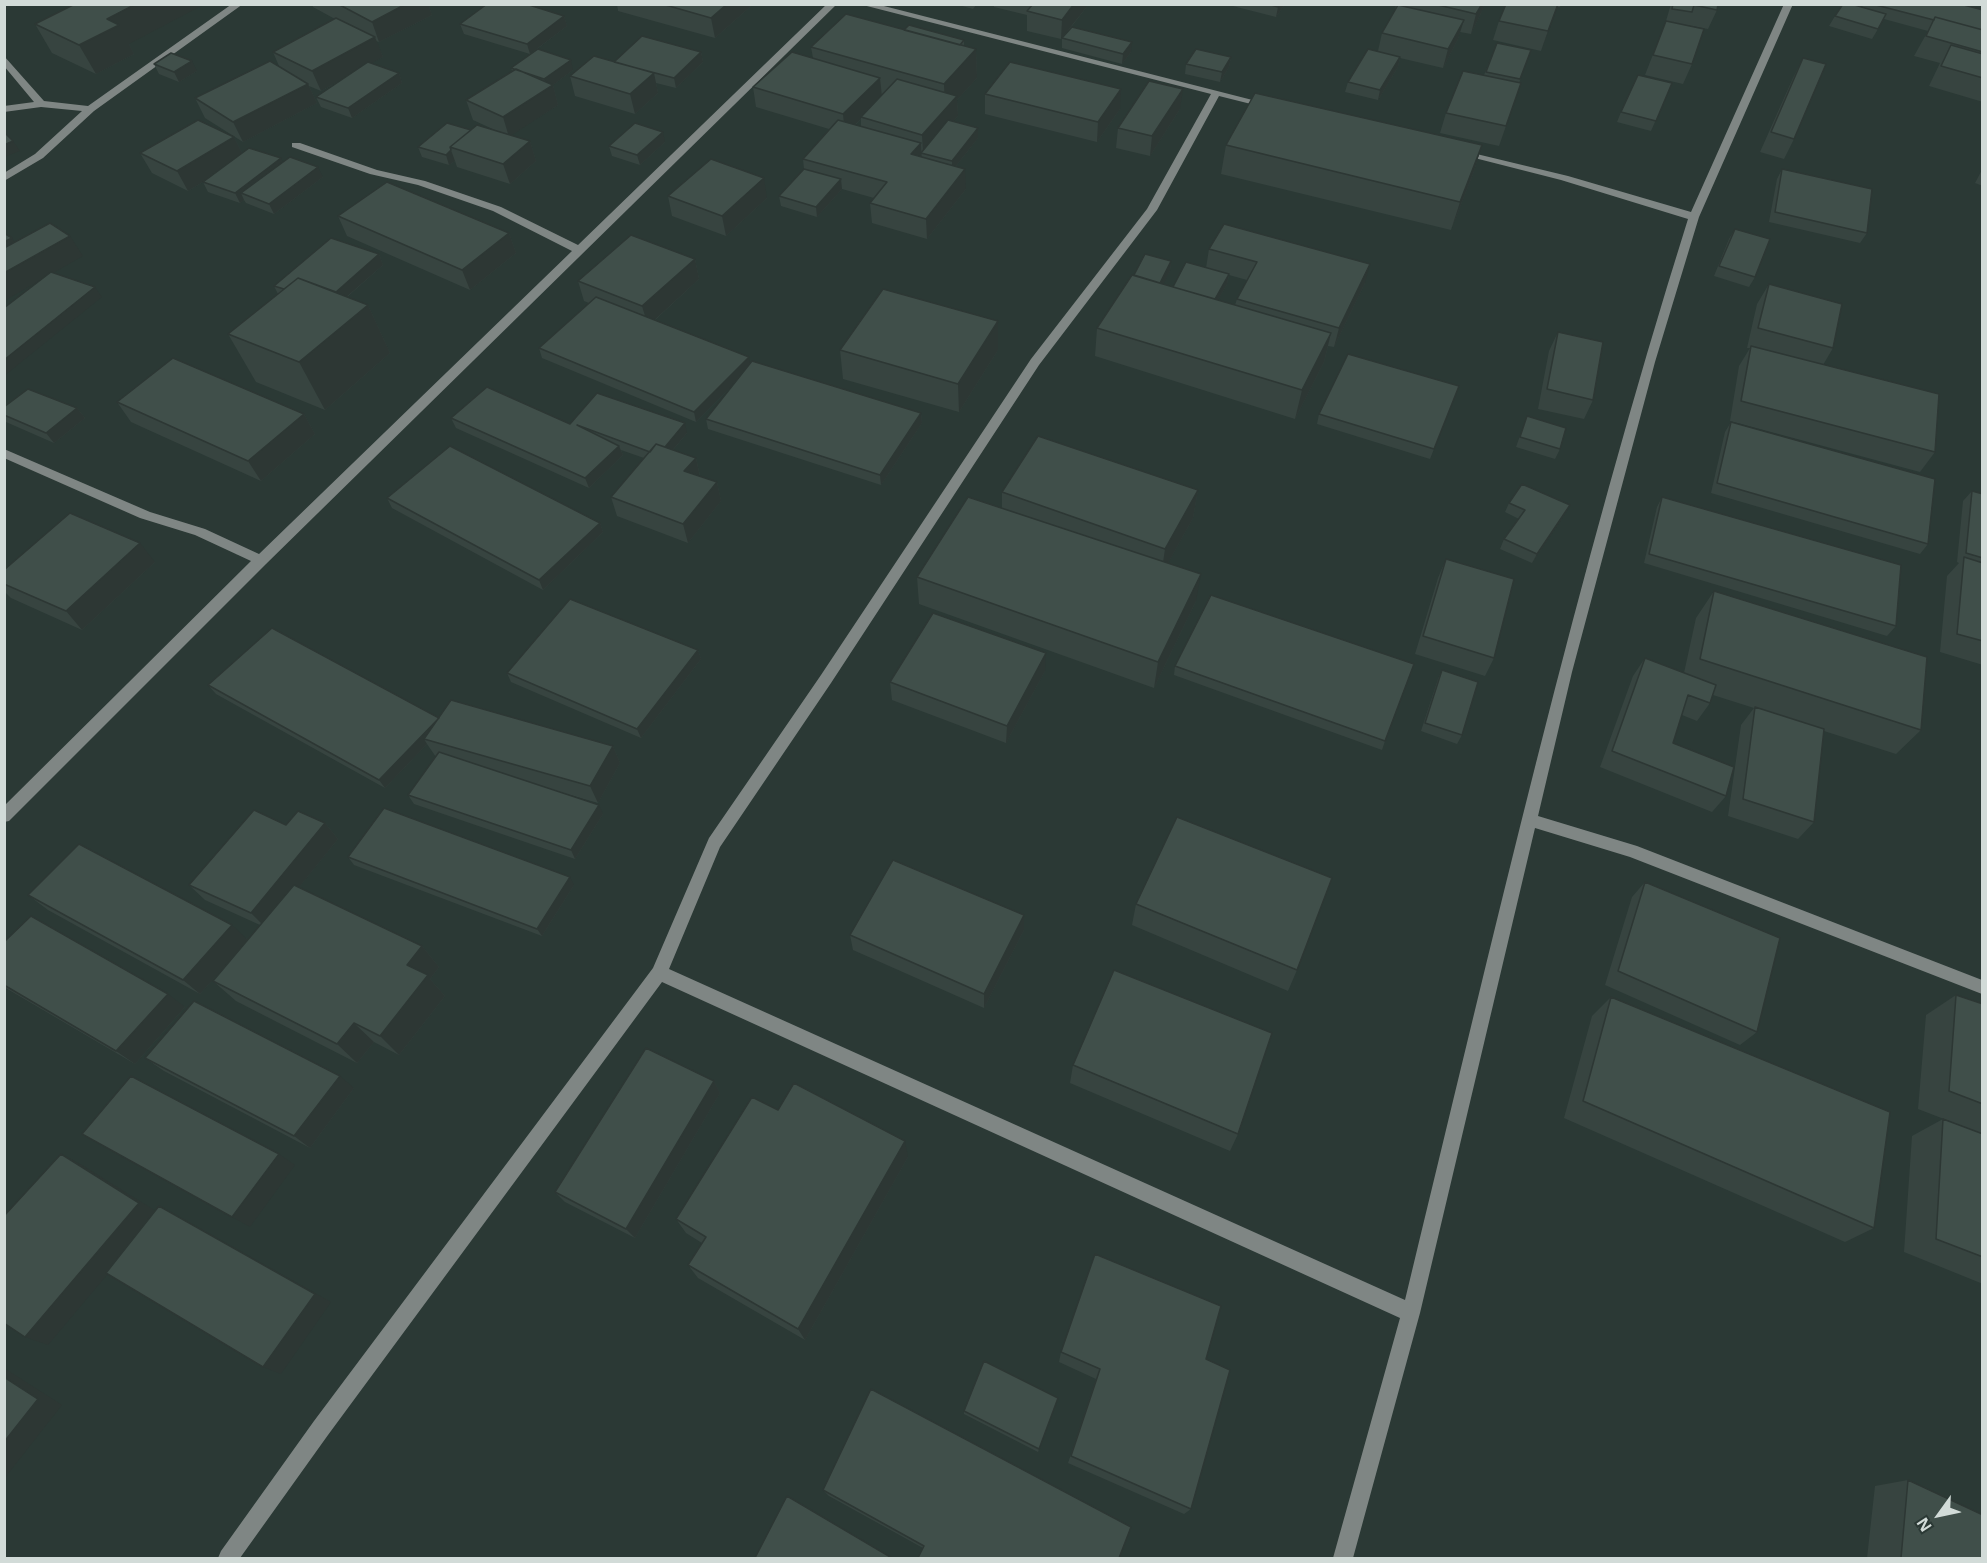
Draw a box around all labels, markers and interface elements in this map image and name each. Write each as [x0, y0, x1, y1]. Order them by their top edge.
north arrow [1909, 1485, 1969, 1545]
text: N [1911, 1513, 1937, 1536]

